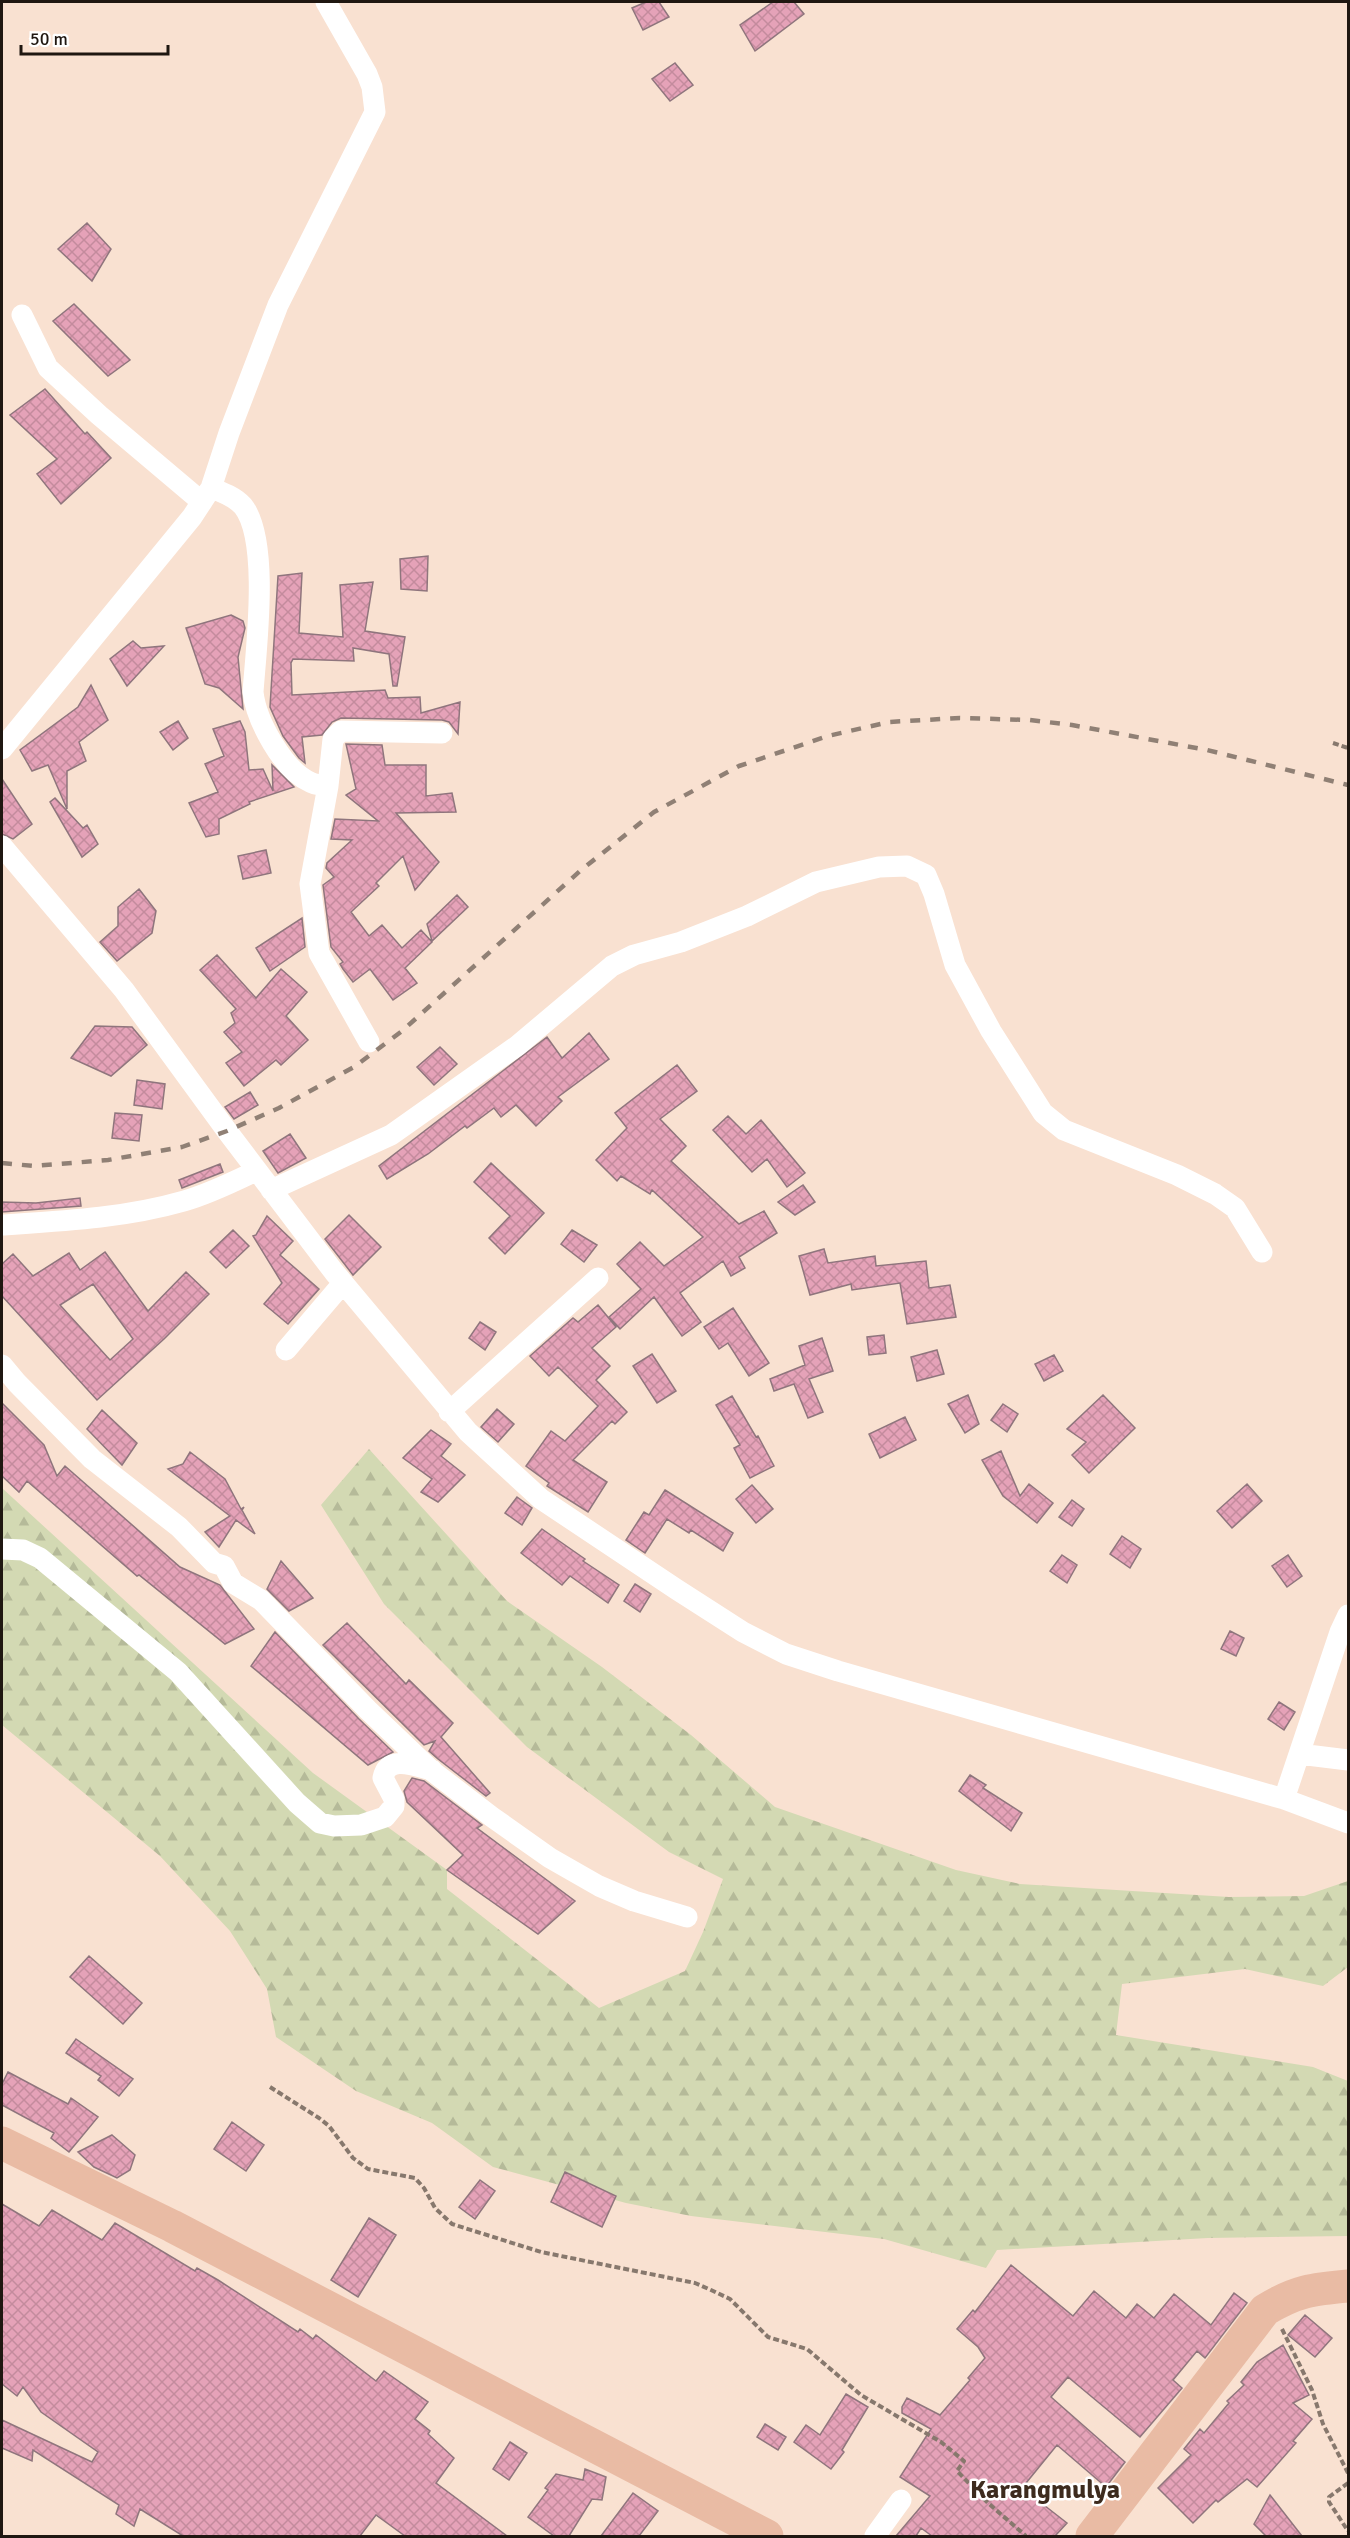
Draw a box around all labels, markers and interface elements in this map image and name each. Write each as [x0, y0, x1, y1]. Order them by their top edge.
scale bar [21, 18, 168, 56]
text: 50 m [30, 28, 68, 50]
district label: Karangmulya [970, 2474, 1120, 2506]

